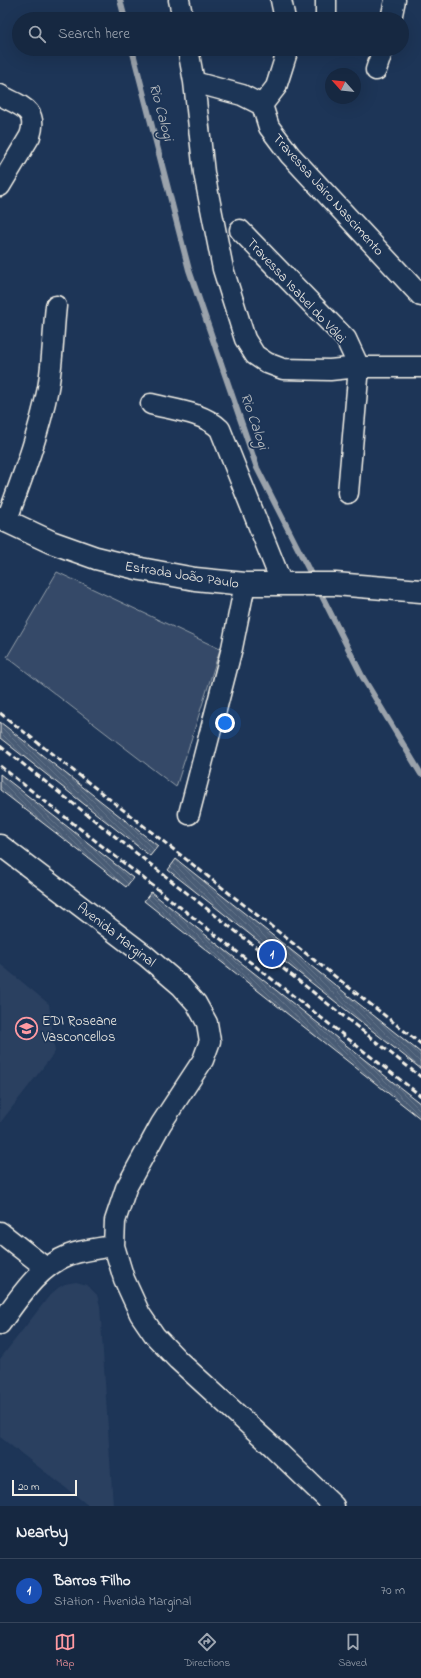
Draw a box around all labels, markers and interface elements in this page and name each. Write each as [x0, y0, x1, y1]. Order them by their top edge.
search box [12, 12, 409, 56]
icon: search [26, 23, 48, 45]
text: Search here [58, 23, 130, 45]
north arrow [325, 68, 361, 104]
water label: Rio Calogi [142, 81, 180, 145]
street label: Travessa Jairo Nascimento [267, 129, 389, 261]
street label: Travessa Isabel do Vôlei [241, 233, 351, 349]
water label: Rio Calogi [233, 390, 274, 454]
street label: Estrada João Paulo [123, 556, 240, 595]
your location [215, 713, 235, 733]
street label: Avenida Marginal [72, 898, 160, 974]
pin: 1 [259, 939, 285, 969]
place label: EDI Roseane Vasconcellos [41, 1011, 117, 1048]
school or university icon: EDI Roseane Vasconcellos [13, 1015, 39, 1041]
scale bar [12, 1478, 77, 1497]
text: 20 m [18, 1479, 40, 1495]
text: Nearby [16, 1520, 68, 1545]
text: Barros Filho [54, 1570, 131, 1592]
text: 1 [27, 1581, 31, 1600]
text: 70 m [381, 1581, 405, 1600]
text: Station · Avenida Marginal [54, 1592, 191, 1611]
tab: Map [54, 1631, 76, 1671]
tab: Directions [184, 1631, 230, 1671]
tab: Saved [338, 1631, 367, 1671]

